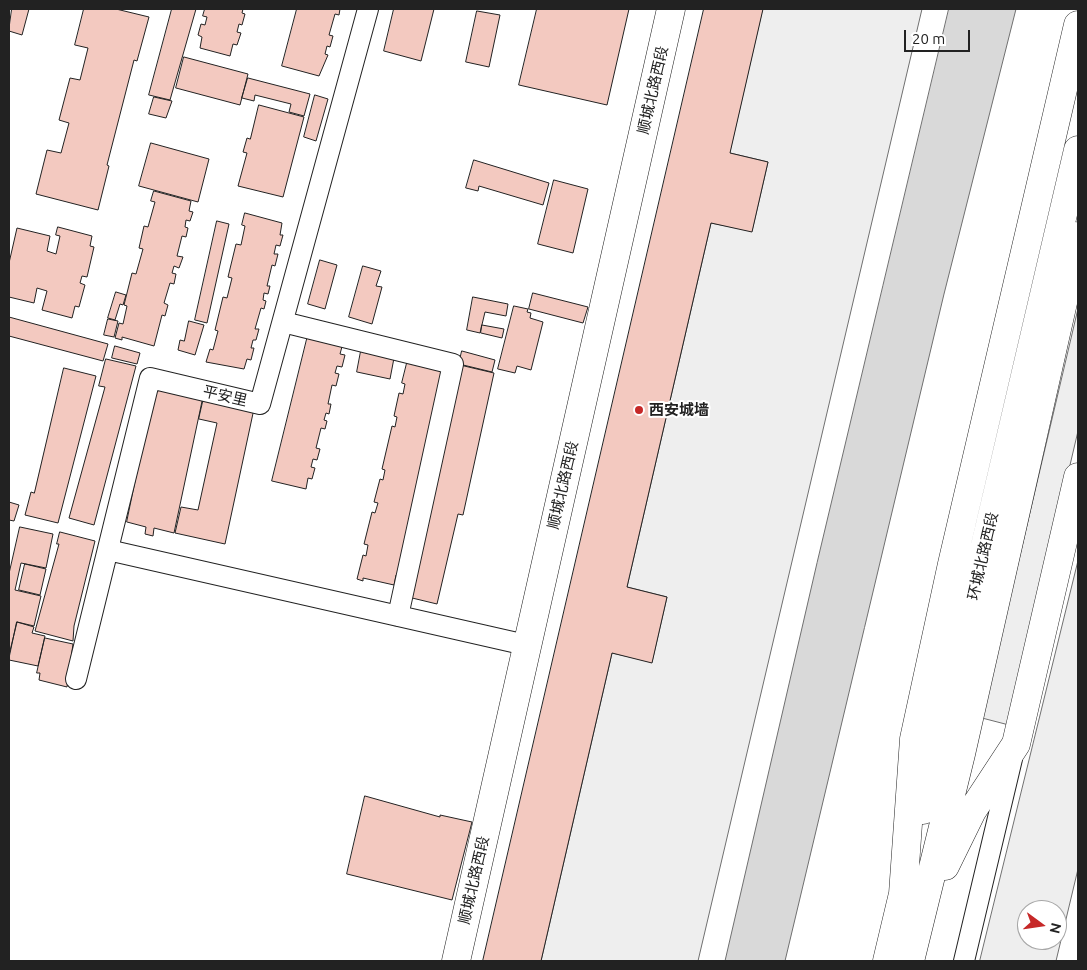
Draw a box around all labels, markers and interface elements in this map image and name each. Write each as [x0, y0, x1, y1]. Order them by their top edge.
scale bar [907, 20, 973, 52]
text: 20 m [912, 30, 945, 47]
street label: 顺城北路西段 [634, 44, 672, 136]
street label: 平安里 [201, 382, 249, 410]
place label: 西安城墙 [649, 401, 709, 419]
marker: 西安城墙 [633, 404, 645, 416]
street label: 顺城北路西段 [544, 439, 582, 531]
street label: 环城北路西段 [964, 510, 1002, 602]
street label: 顺城北路西段 [455, 834, 493, 926]
north arrow [1017, 900, 1067, 950]
text: N [1047, 921, 1065, 935]

